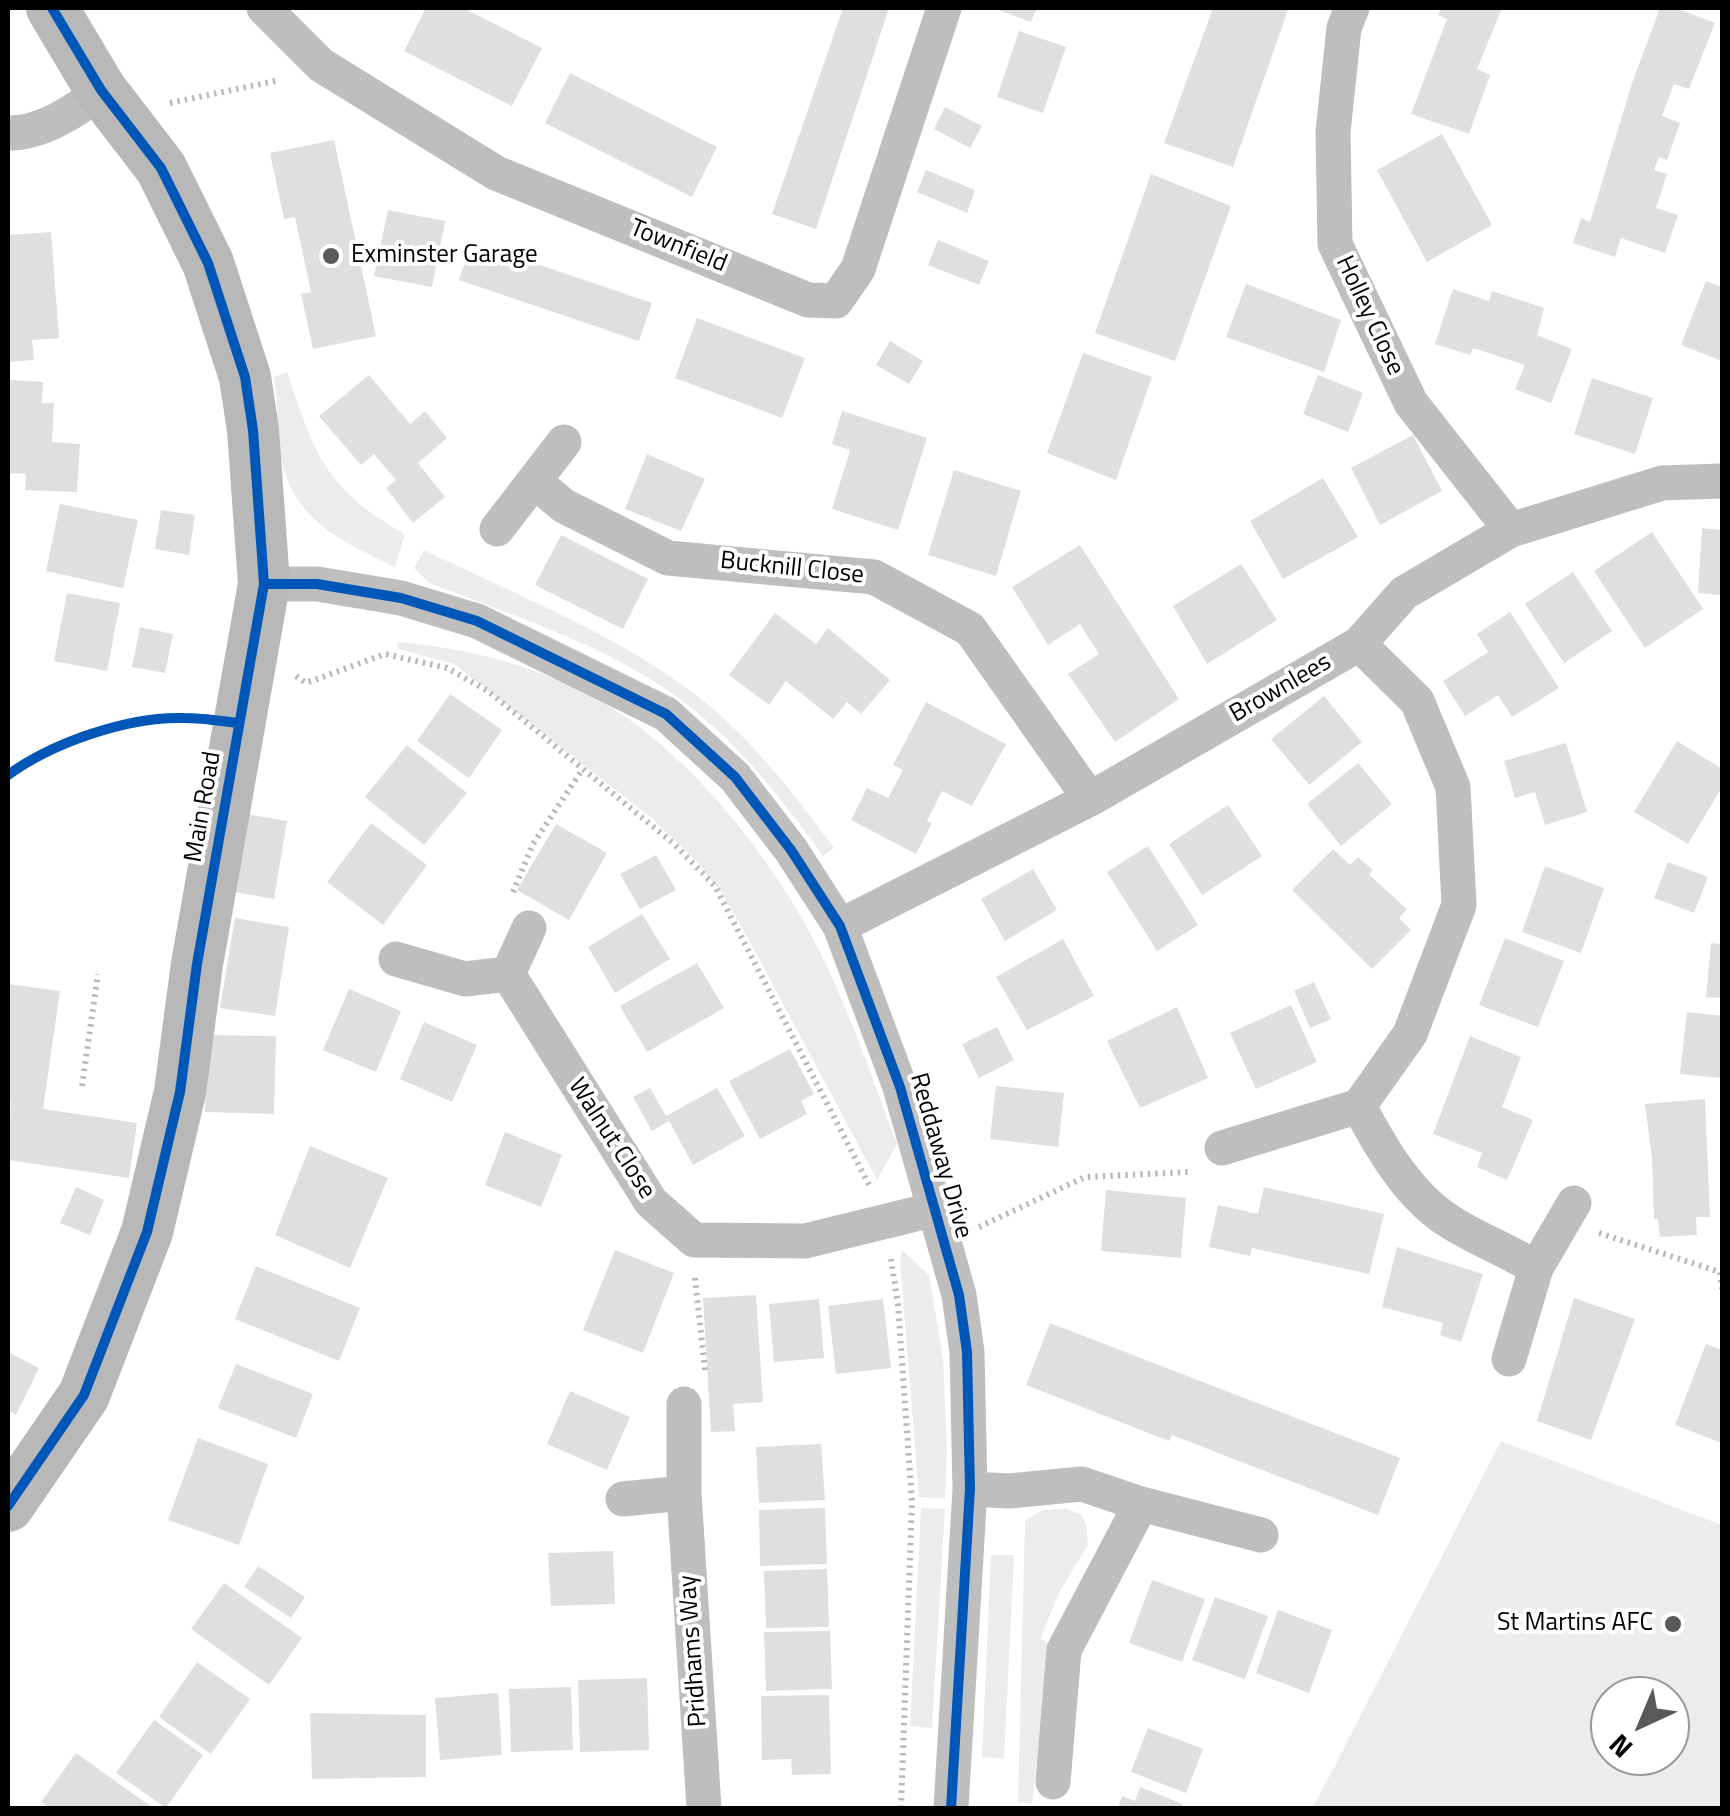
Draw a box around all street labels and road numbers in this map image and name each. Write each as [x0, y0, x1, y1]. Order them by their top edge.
street label: Townfield [625, 214, 731, 280]
street label: Holley Close [1328, 252, 1410, 380]
street label: Bucknill Close [719, 547, 865, 591]
street label: Brownlees [1225, 648, 1337, 730]
street label: Main Road [179, 749, 229, 865]
street label: Reddaway Drive [902, 1070, 978, 1242]
street label: Walnut Close [561, 1073, 661, 1205]
street label: Pridhams Way [674, 1574, 714, 1728]

